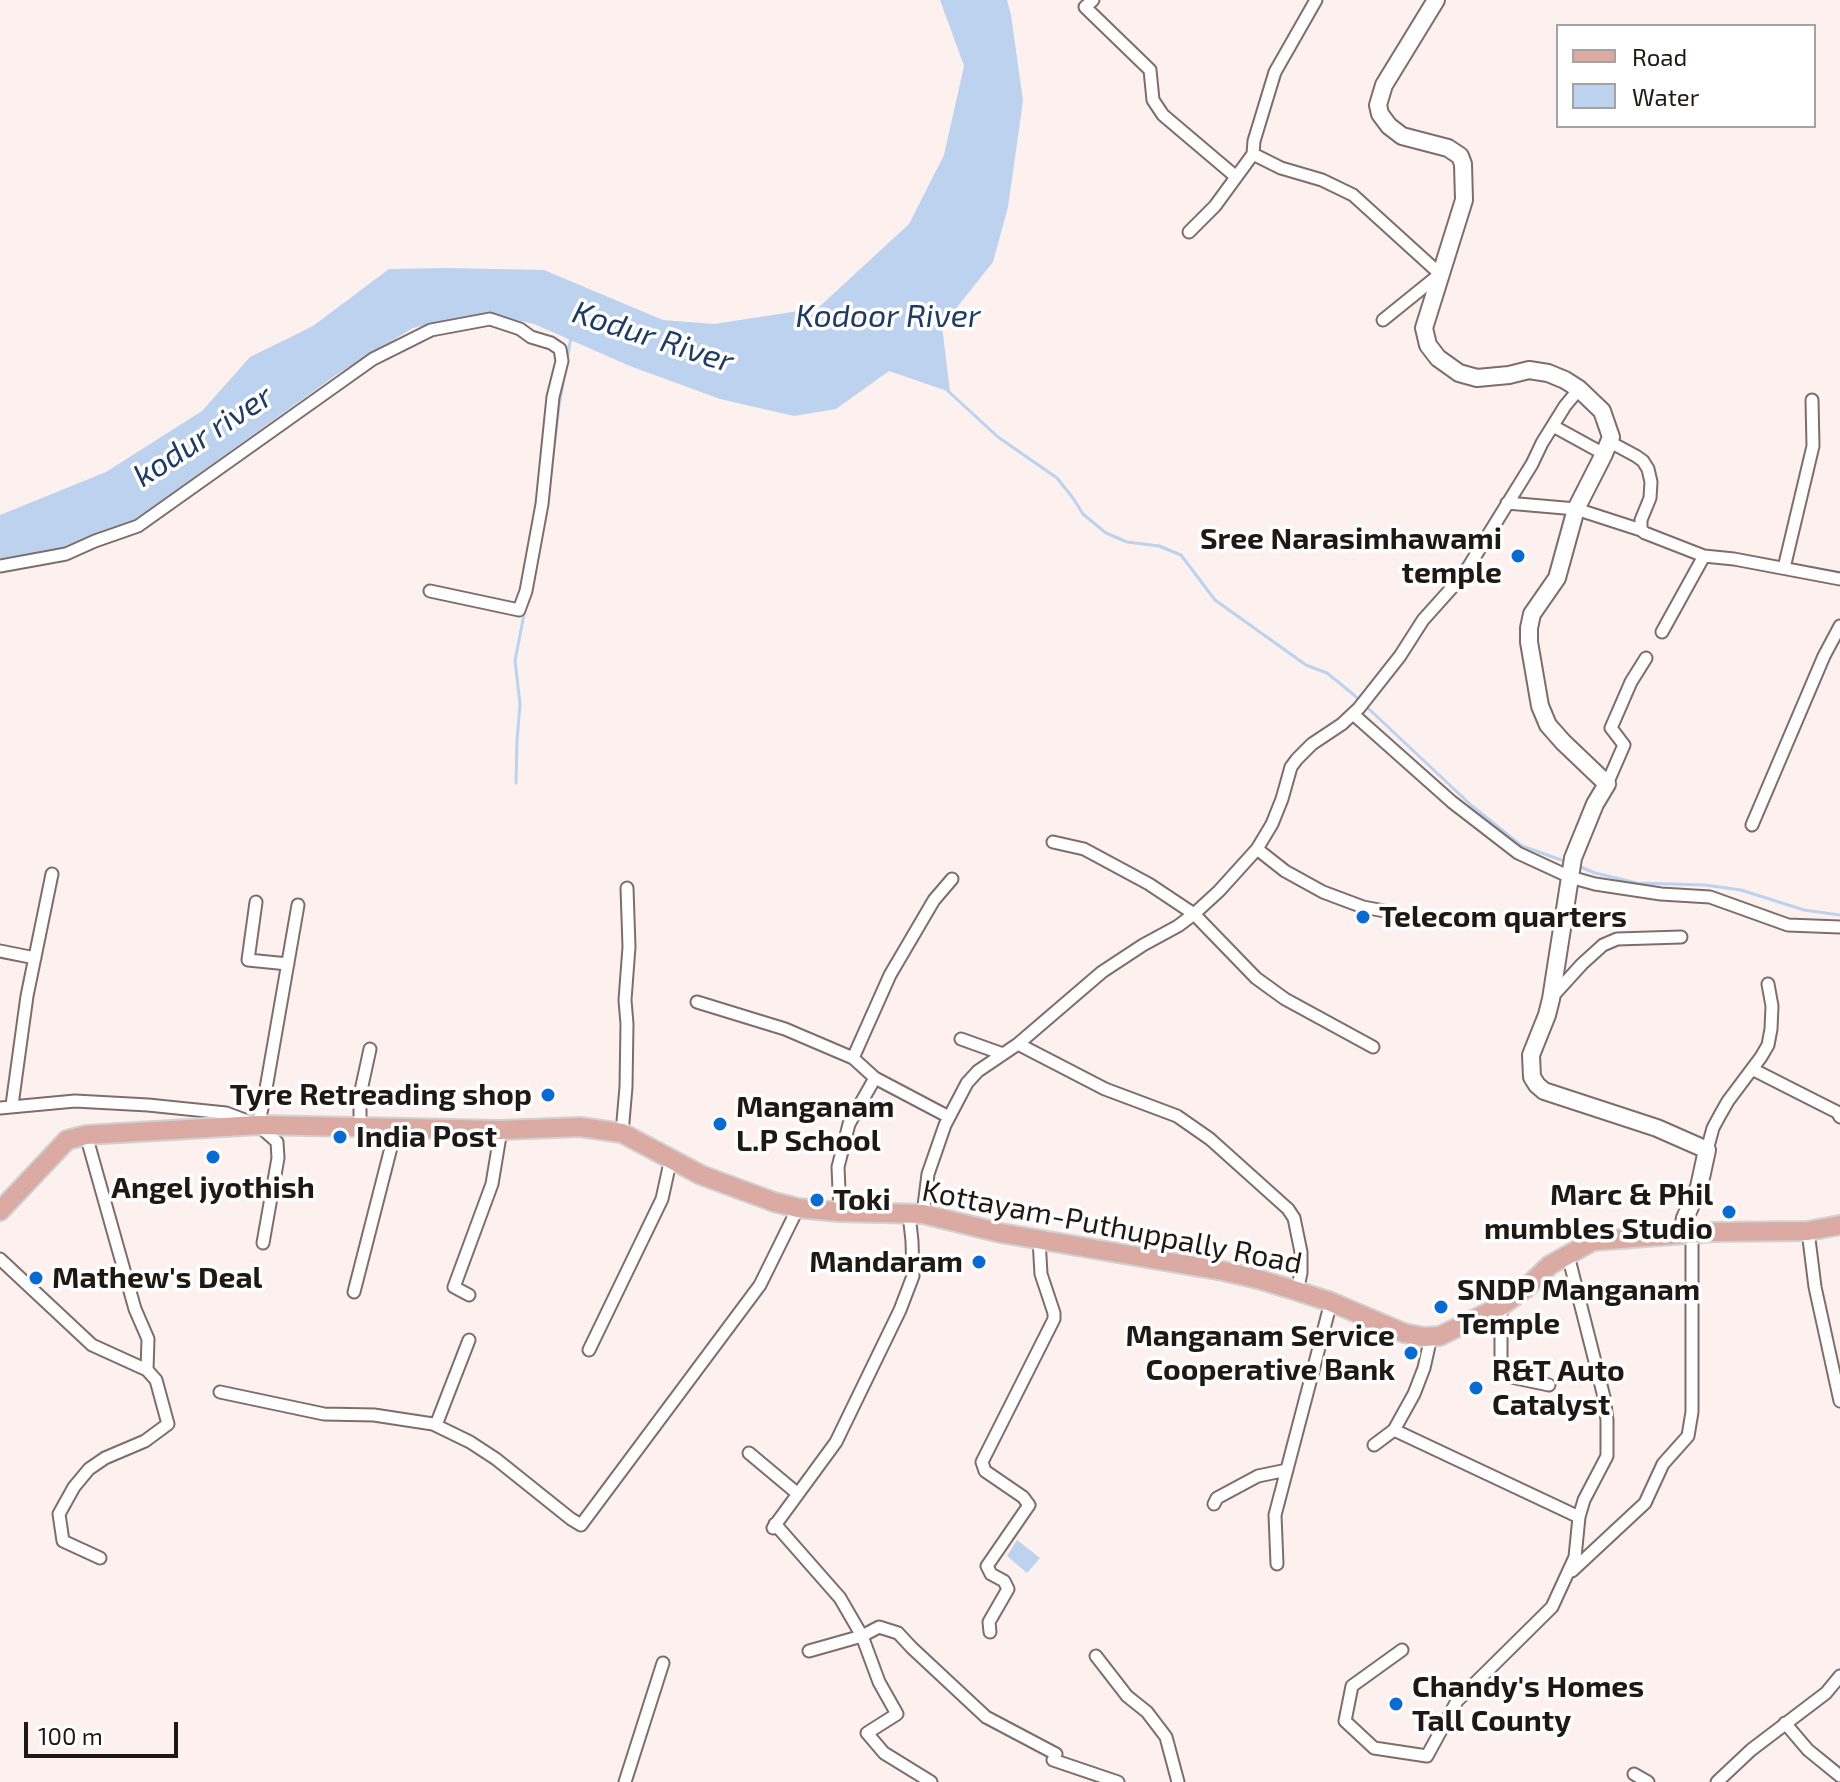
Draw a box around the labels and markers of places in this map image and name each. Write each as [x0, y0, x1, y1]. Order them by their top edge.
place label: Sree Narasimhawami temple [1200, 521, 1502, 592]
marker: Sree Narasimhawami temple [1509, 547, 1527, 565]
place label: Telecom quarters [1379, 899, 1627, 935]
marker: Telecom quarters [1354, 908, 1372, 926]
place label: Tyre Retreading shop [230, 1077, 532, 1113]
marker: Tyre Retreading shop [539, 1086, 557, 1104]
place label: Manganam L.P School [736, 1089, 895, 1160]
marker: Manganam L.P School [711, 1115, 729, 1133]
place label: India Post [356, 1119, 497, 1155]
marker: India Post [331, 1128, 349, 1146]
marker: Angel jyothish [204, 1148, 222, 1166]
place label: Angel jyothish [111, 1170, 315, 1206]
place label: Marc & Phil mumbles Studio [1484, 1177, 1713, 1248]
place label: Toki [833, 1182, 891, 1218]
marker: Toki [808, 1191, 826, 1209]
marker: Marc & Phil mumbles Studio [1720, 1203, 1738, 1221]
place label: Mandaram [809, 1244, 963, 1280]
marker: Mandaram [970, 1253, 988, 1271]
place label: Mathew's Deal [52, 1260, 262, 1296]
marker: Mathew's Deal [27, 1269, 45, 1287]
place label: SNDP Manganam Temple [1457, 1272, 1700, 1342]
marker: SNDP Manganam Temple [1432, 1298, 1450, 1316]
place label: Manganam Service Cooperative Bank [1125, 1318, 1395, 1388]
marker: Manganam Service Cooperative Bank [1402, 1344, 1420, 1362]
place label: R&T Auto Catalyst [1492, 1353, 1625, 1424]
marker: R&T Auto Catalyst [1467, 1379, 1485, 1397]
place label: Chandy's Homes Tall County [1412, 1669, 1644, 1740]
marker: Chandy's Homes Tall County [1387, 1695, 1405, 1713]

